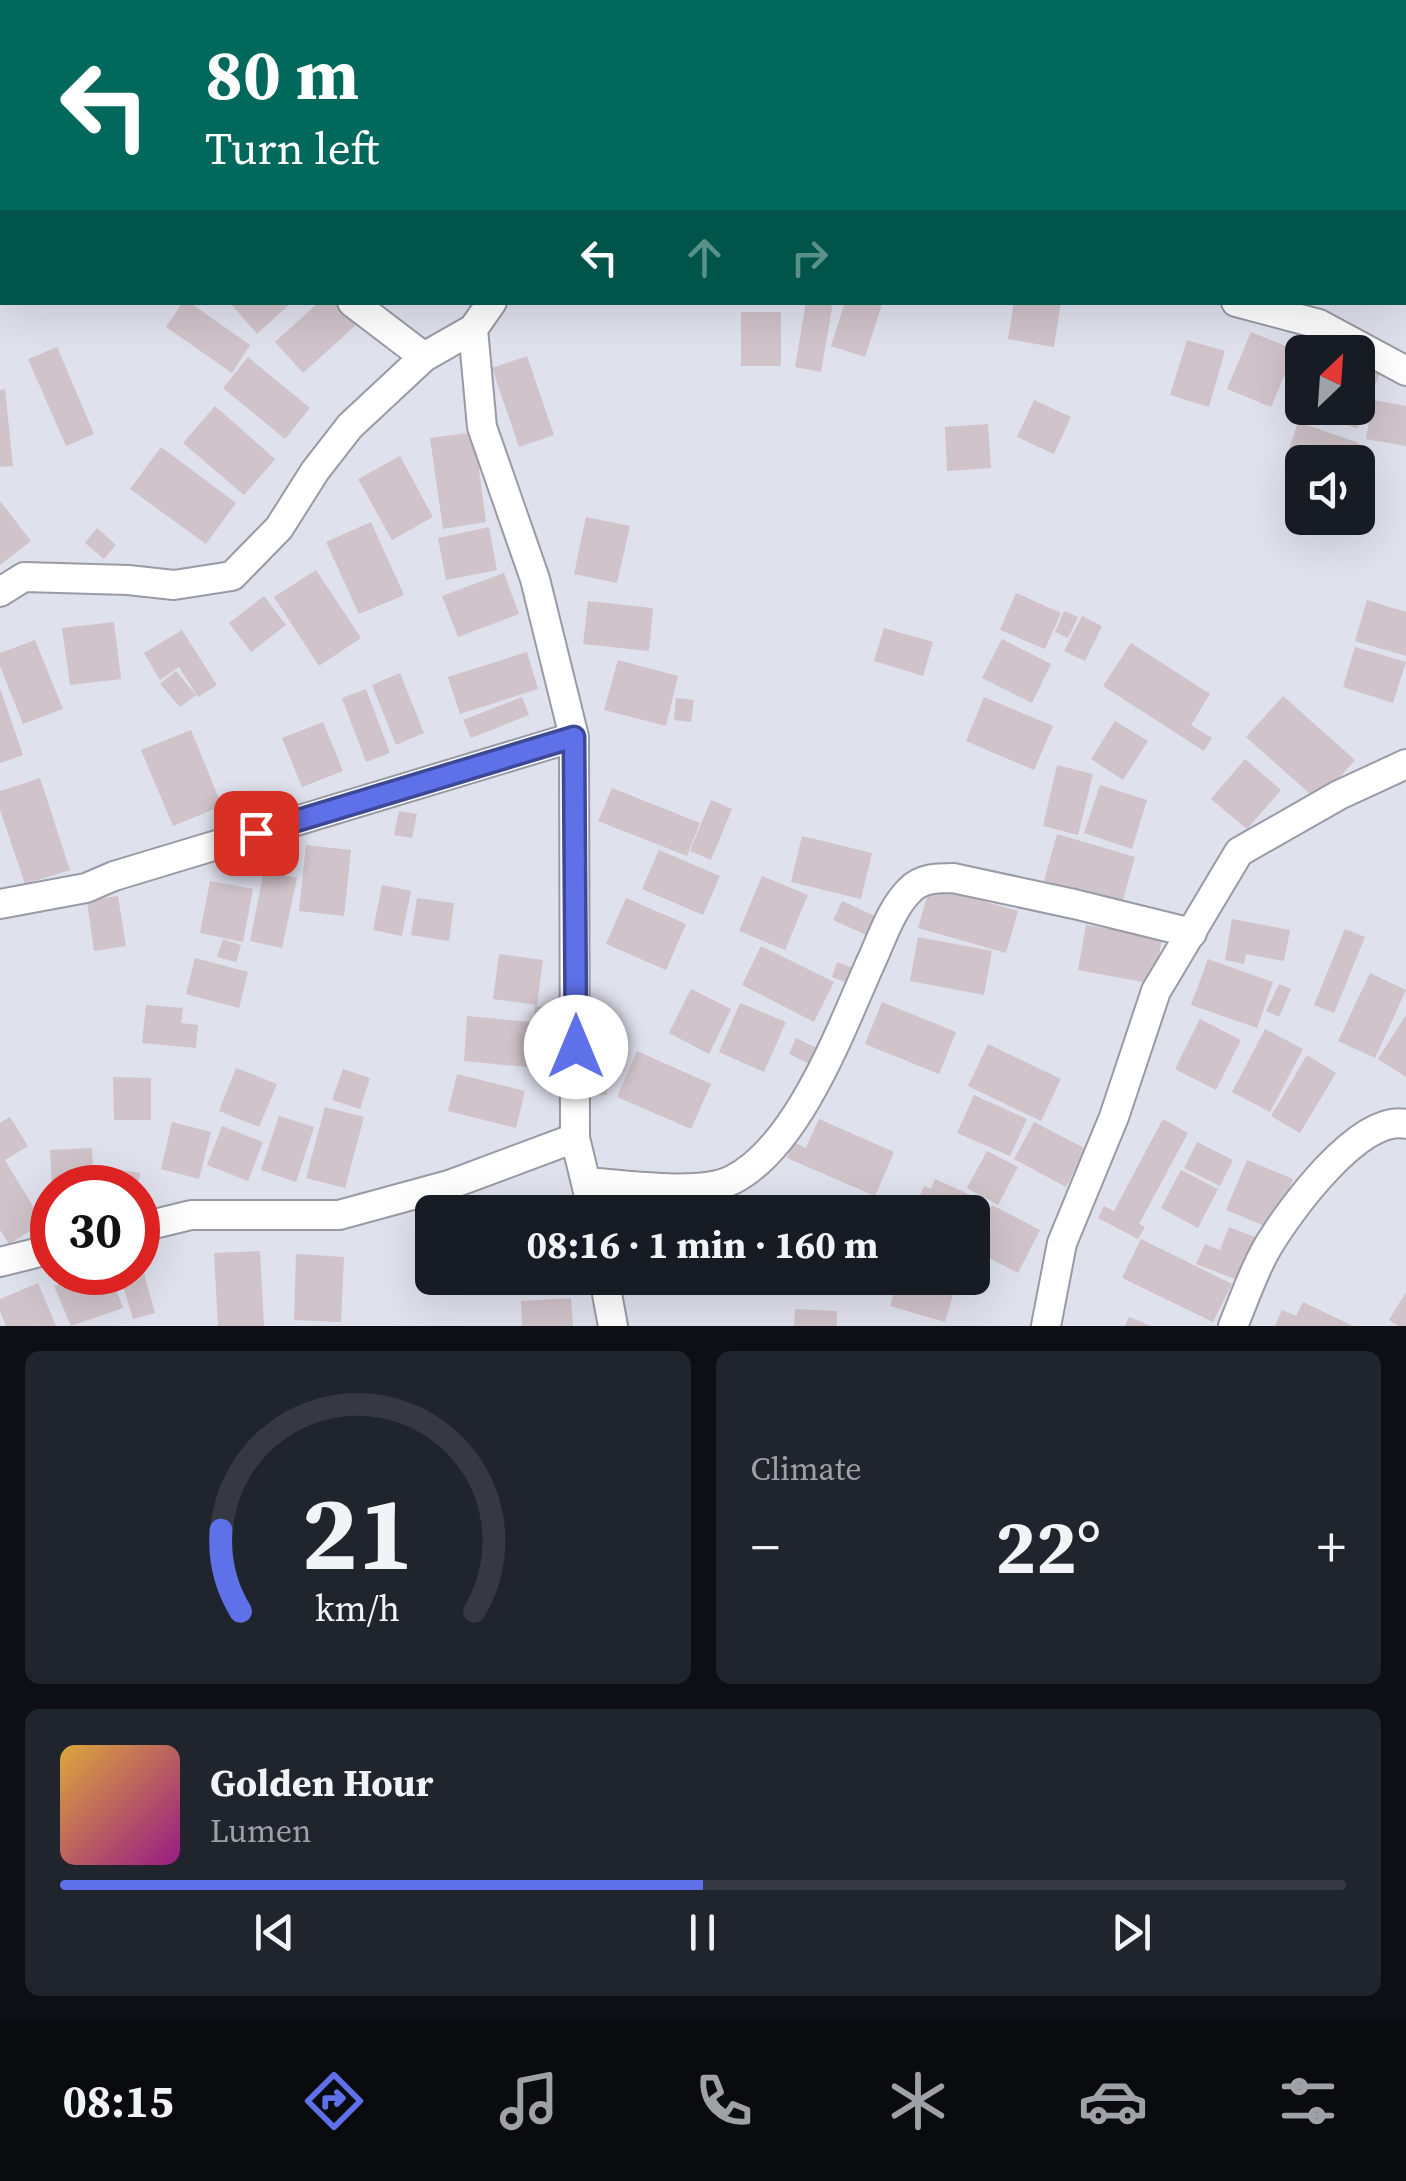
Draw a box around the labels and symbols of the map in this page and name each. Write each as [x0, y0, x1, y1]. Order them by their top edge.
north arrow [1285, 335, 1375, 425]
pin [214, 791, 299, 876]
position arrow [524, 995, 628, 1099]
speed limit sign: 30 [30, 1165, 160, 1295]

